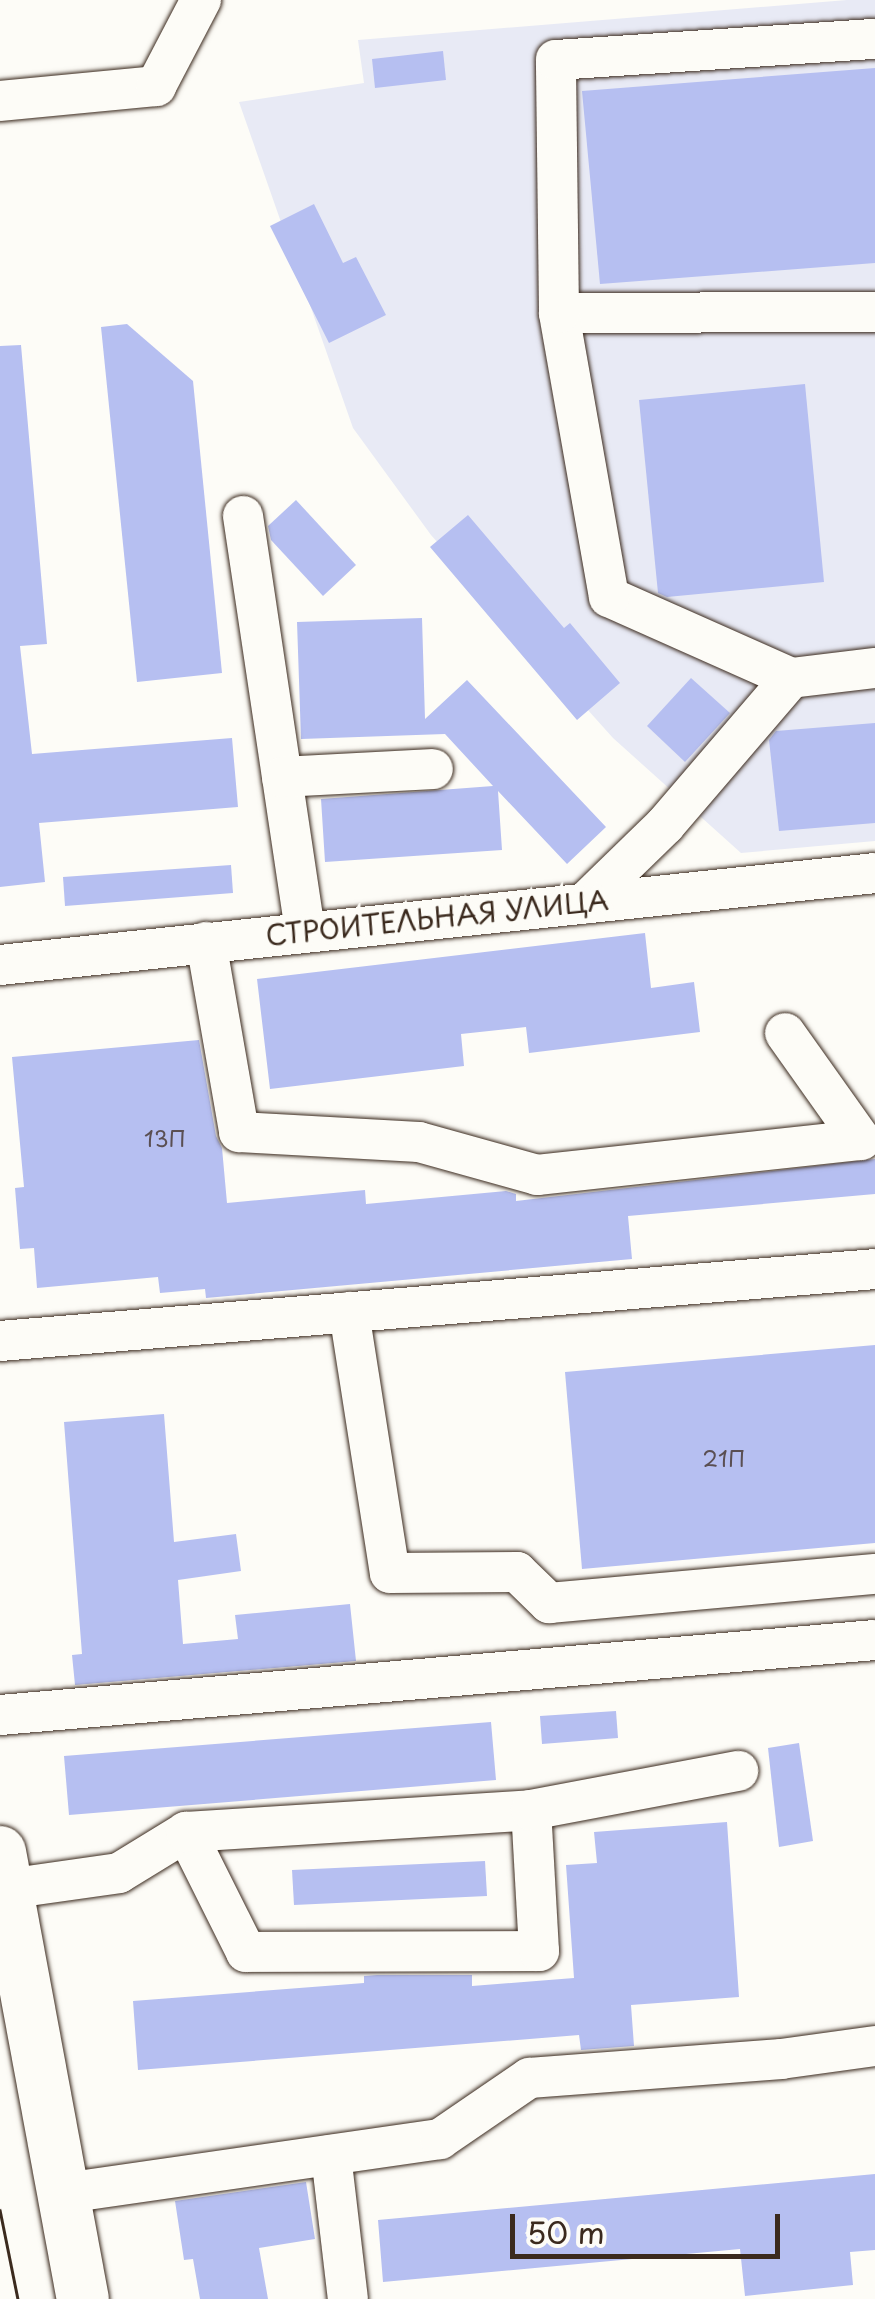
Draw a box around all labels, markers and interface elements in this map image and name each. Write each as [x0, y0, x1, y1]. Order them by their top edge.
street label: СТРОИТЕЛЬНАЯ УЛИЦА [264, 882, 610, 952]
house number: 13П [144, 1125, 186, 1151]
house number: 21П [703, 1445, 745, 1471]
scale bar [515, 2194, 785, 2256]
text: 50 m [527, 2209, 605, 2254]

